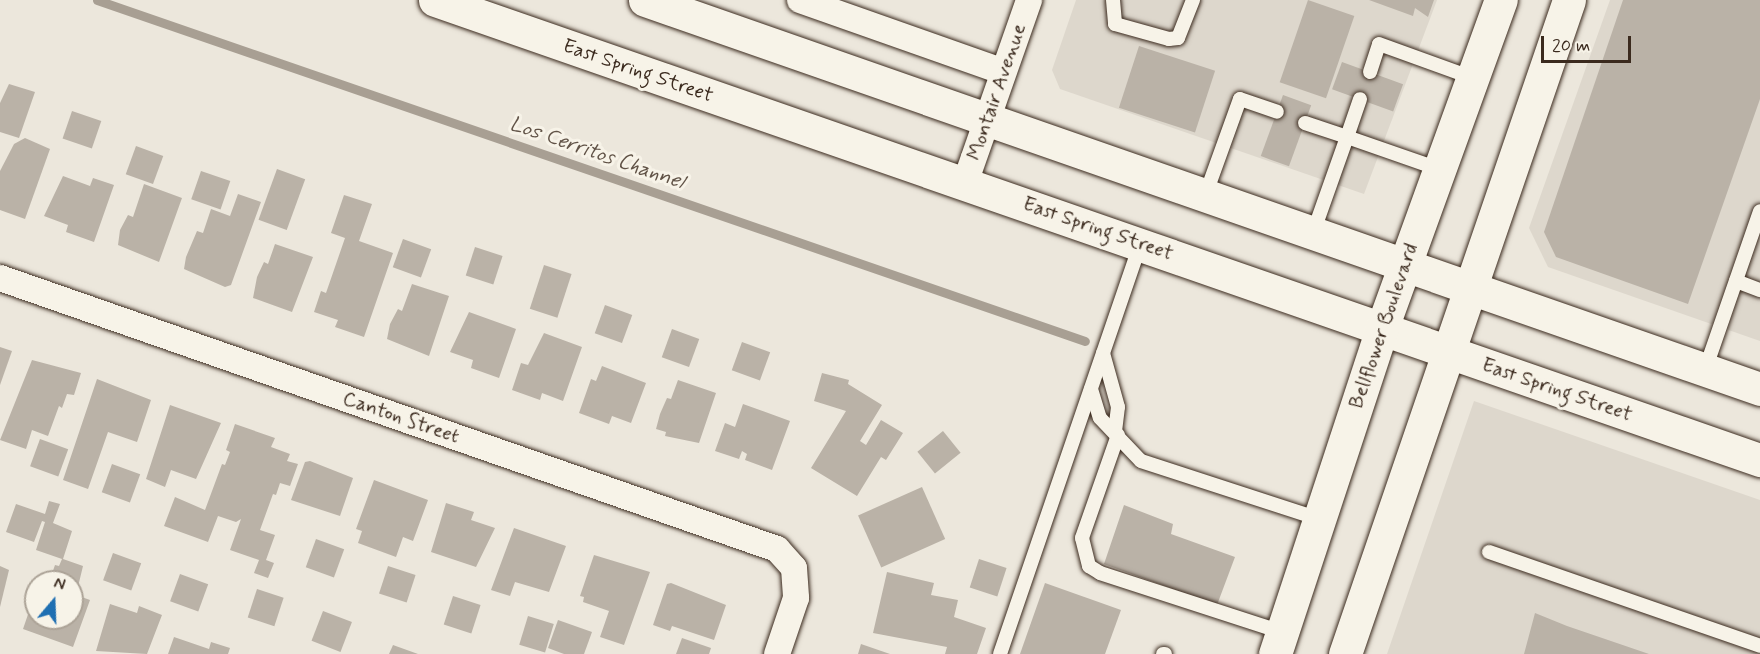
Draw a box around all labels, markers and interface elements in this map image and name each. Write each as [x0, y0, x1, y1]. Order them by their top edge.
street label: Montair Avenue [963, 23, 1031, 161]
scale bar [1544, 24, 1634, 62]
street label: East Spring Street [560, 34, 716, 108]
text: 20 m [1552, 34, 1590, 58]
water label: Los Cerritos Channel [499, 109, 695, 197]
street label: East Spring Street [1020, 192, 1176, 266]
street label: Bellflower Boulevard [1345, 243, 1423, 409]
street label: East Spring Street [1479, 353, 1635, 427]
street label: Canton Street [338, 386, 464, 450]
north arrow [24, 570, 84, 630]
text: N [51, 573, 68, 596]

